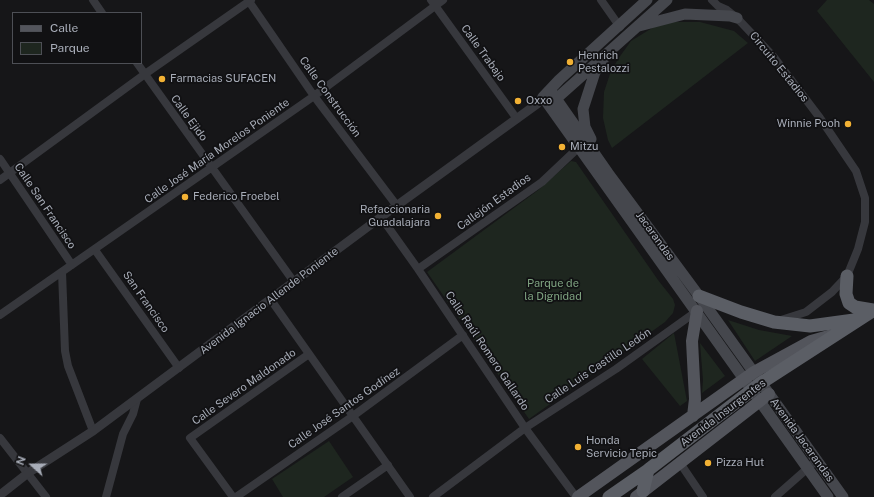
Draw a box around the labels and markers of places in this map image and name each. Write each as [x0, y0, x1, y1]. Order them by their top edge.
place label: Henrich Pestalozzi [578, 49, 629, 75]
marker: Henrich Pestalozzi [565, 57, 575, 67]
place label: Farmacias SUFACEN [170, 72, 276, 86]
marker: Farmacias SUFACEN [157, 74, 167, 84]
place label: Oxxo [526, 94, 552, 108]
marker: Oxxo [513, 96, 523, 106]
place label: Winnie Pooh [777, 117, 840, 131]
marker: Winnie Pooh [843, 119, 853, 129]
place label: Mitzu [570, 140, 598, 154]
marker: Mitzu [557, 142, 567, 152]
place label: Federico Froebel [193, 190, 280, 204]
marker: Federico Froebel [180, 192, 190, 202]
place label: Refaccionaria Guadalajara [360, 203, 430, 229]
marker: Refaccionaria Guadalajara [433, 211, 443, 221]
place label: Honda Servicio Tepic [586, 434, 657, 460]
marker: Honda Servicio Tepic [573, 442, 583, 452]
place label: Pizza Hut [716, 456, 764, 470]
marker: Pizza Hut [703, 458, 713, 468]

